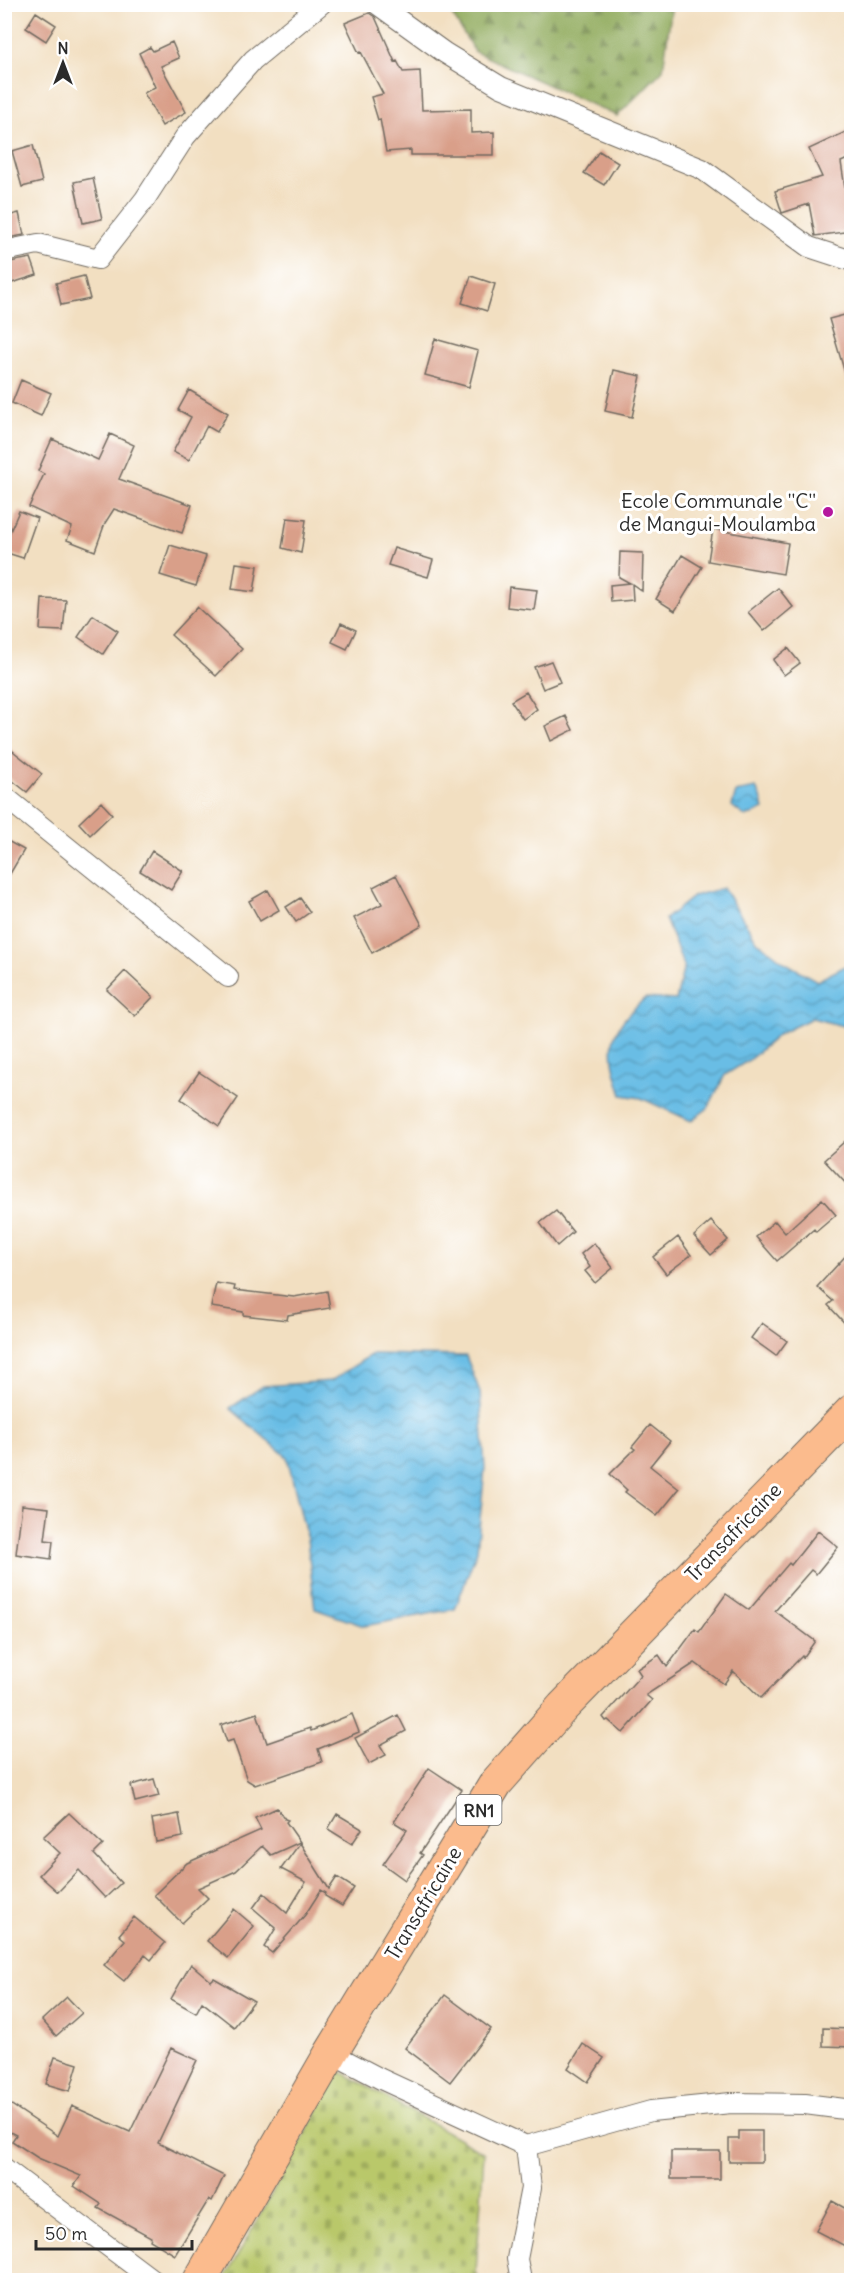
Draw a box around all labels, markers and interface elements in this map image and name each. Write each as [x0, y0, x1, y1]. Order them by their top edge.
north arrow [33, 33, 93, 93]
text: N [57, 38, 69, 58]
place label: Ecole Communale ''C'' de Mangui-Moulamba [619, 488, 816, 536]
marker: Ecole Communale ''C'' de Mangui-Moulamba [821, 505, 835, 519]
street label: Transafricaine [680, 1477, 786, 1587]
road number: RN1 [456, 1795, 502, 1825]
street label: Transafricaine [379, 1842, 467, 1964]
scale bar [36, 2213, 192, 2251]
text: 50 m [45, 2222, 87, 2245]

